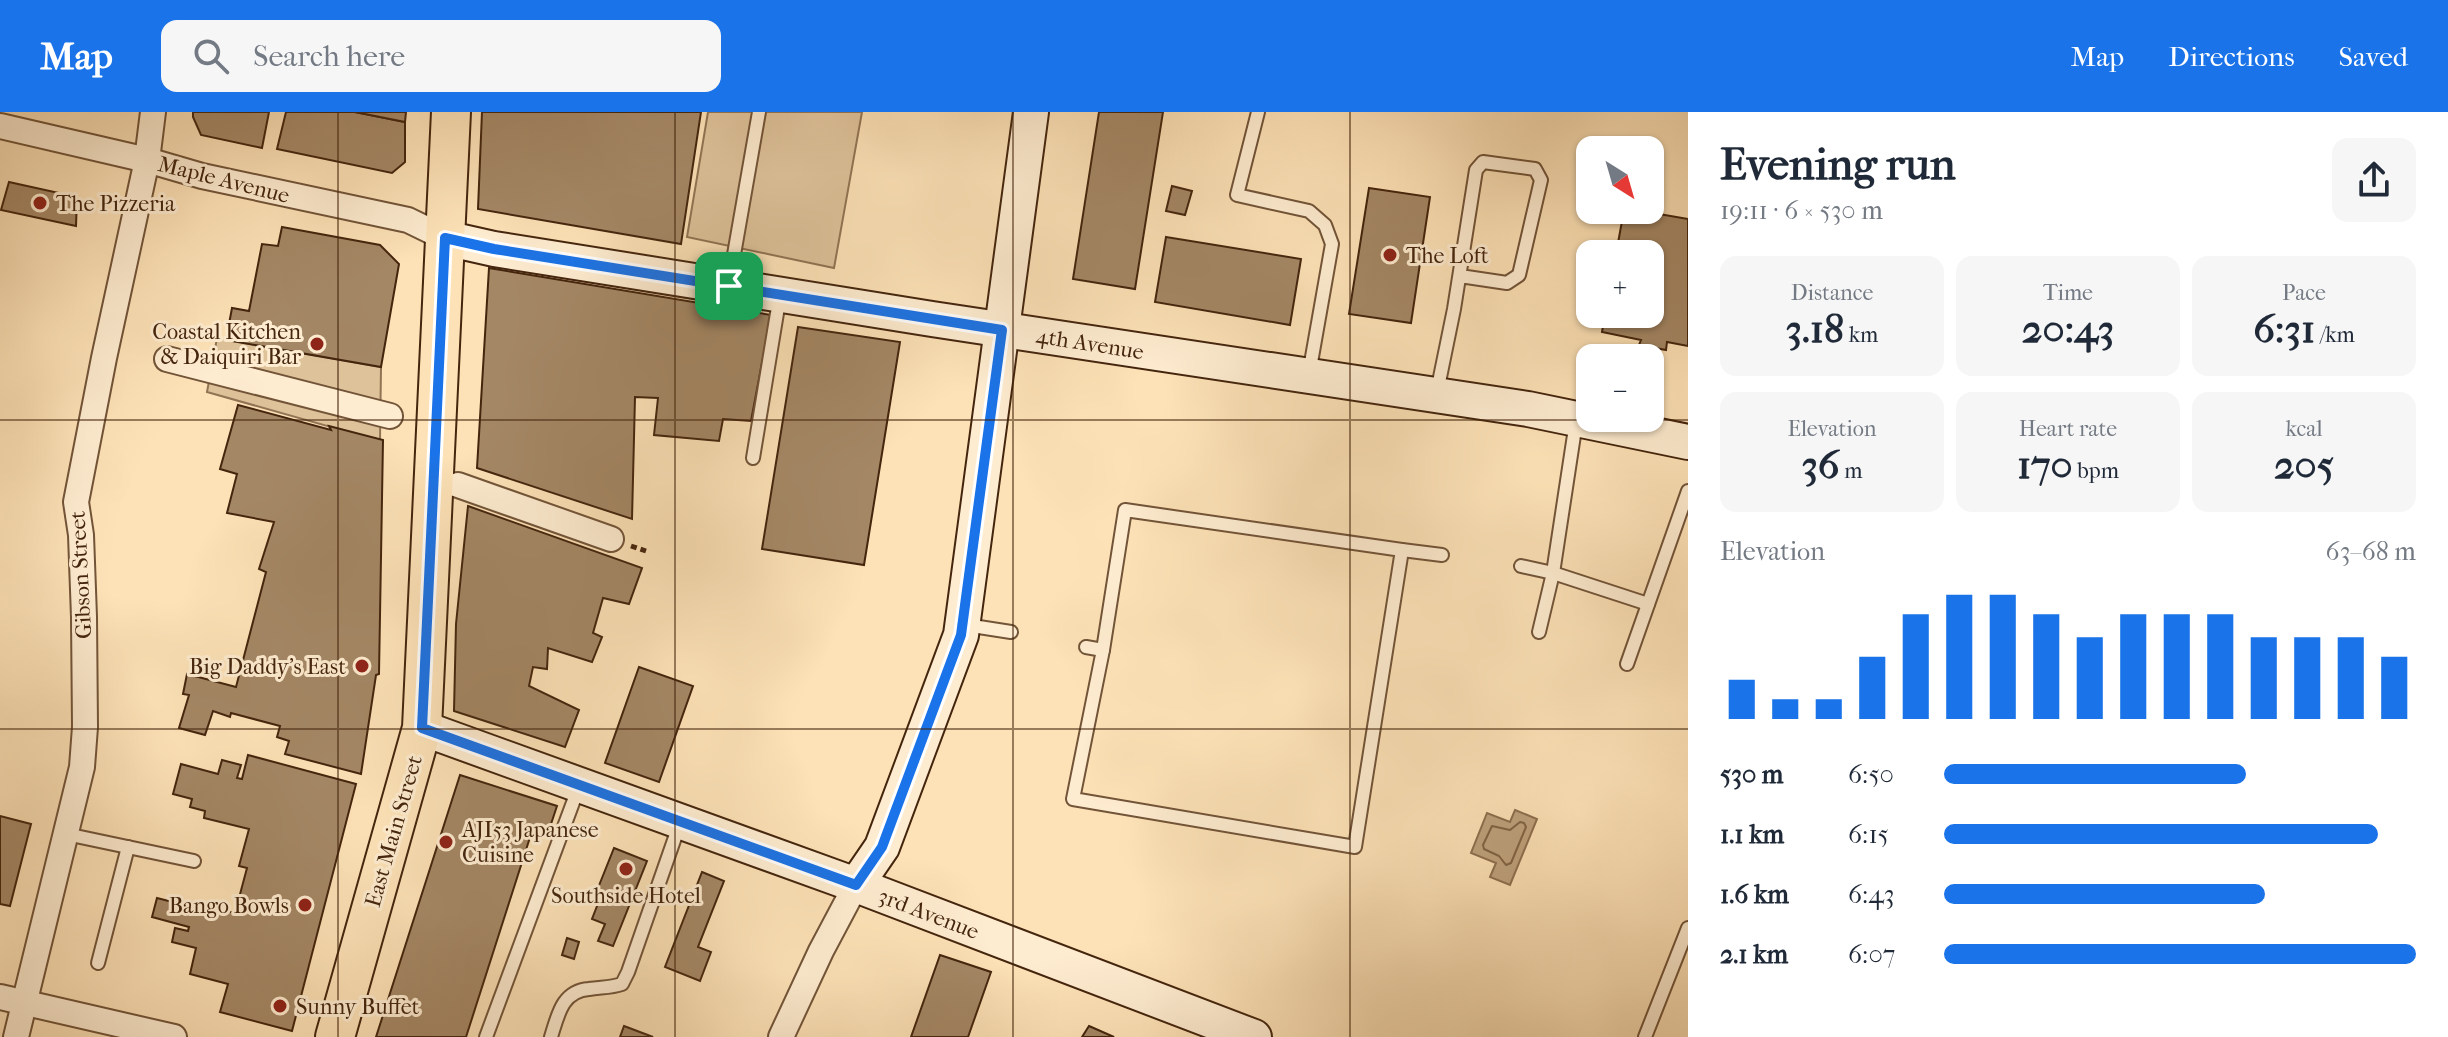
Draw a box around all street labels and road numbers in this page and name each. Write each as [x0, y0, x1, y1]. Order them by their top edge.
street label: Maple Avenue [155, 151, 292, 209]
street label: 4th Avenue [1034, 323, 1146, 365]
street label: Gibson Street [65, 510, 97, 640]
street label: East Main Street [360, 752, 428, 910]
street label: 3rd Avenue [875, 883, 983, 945]

